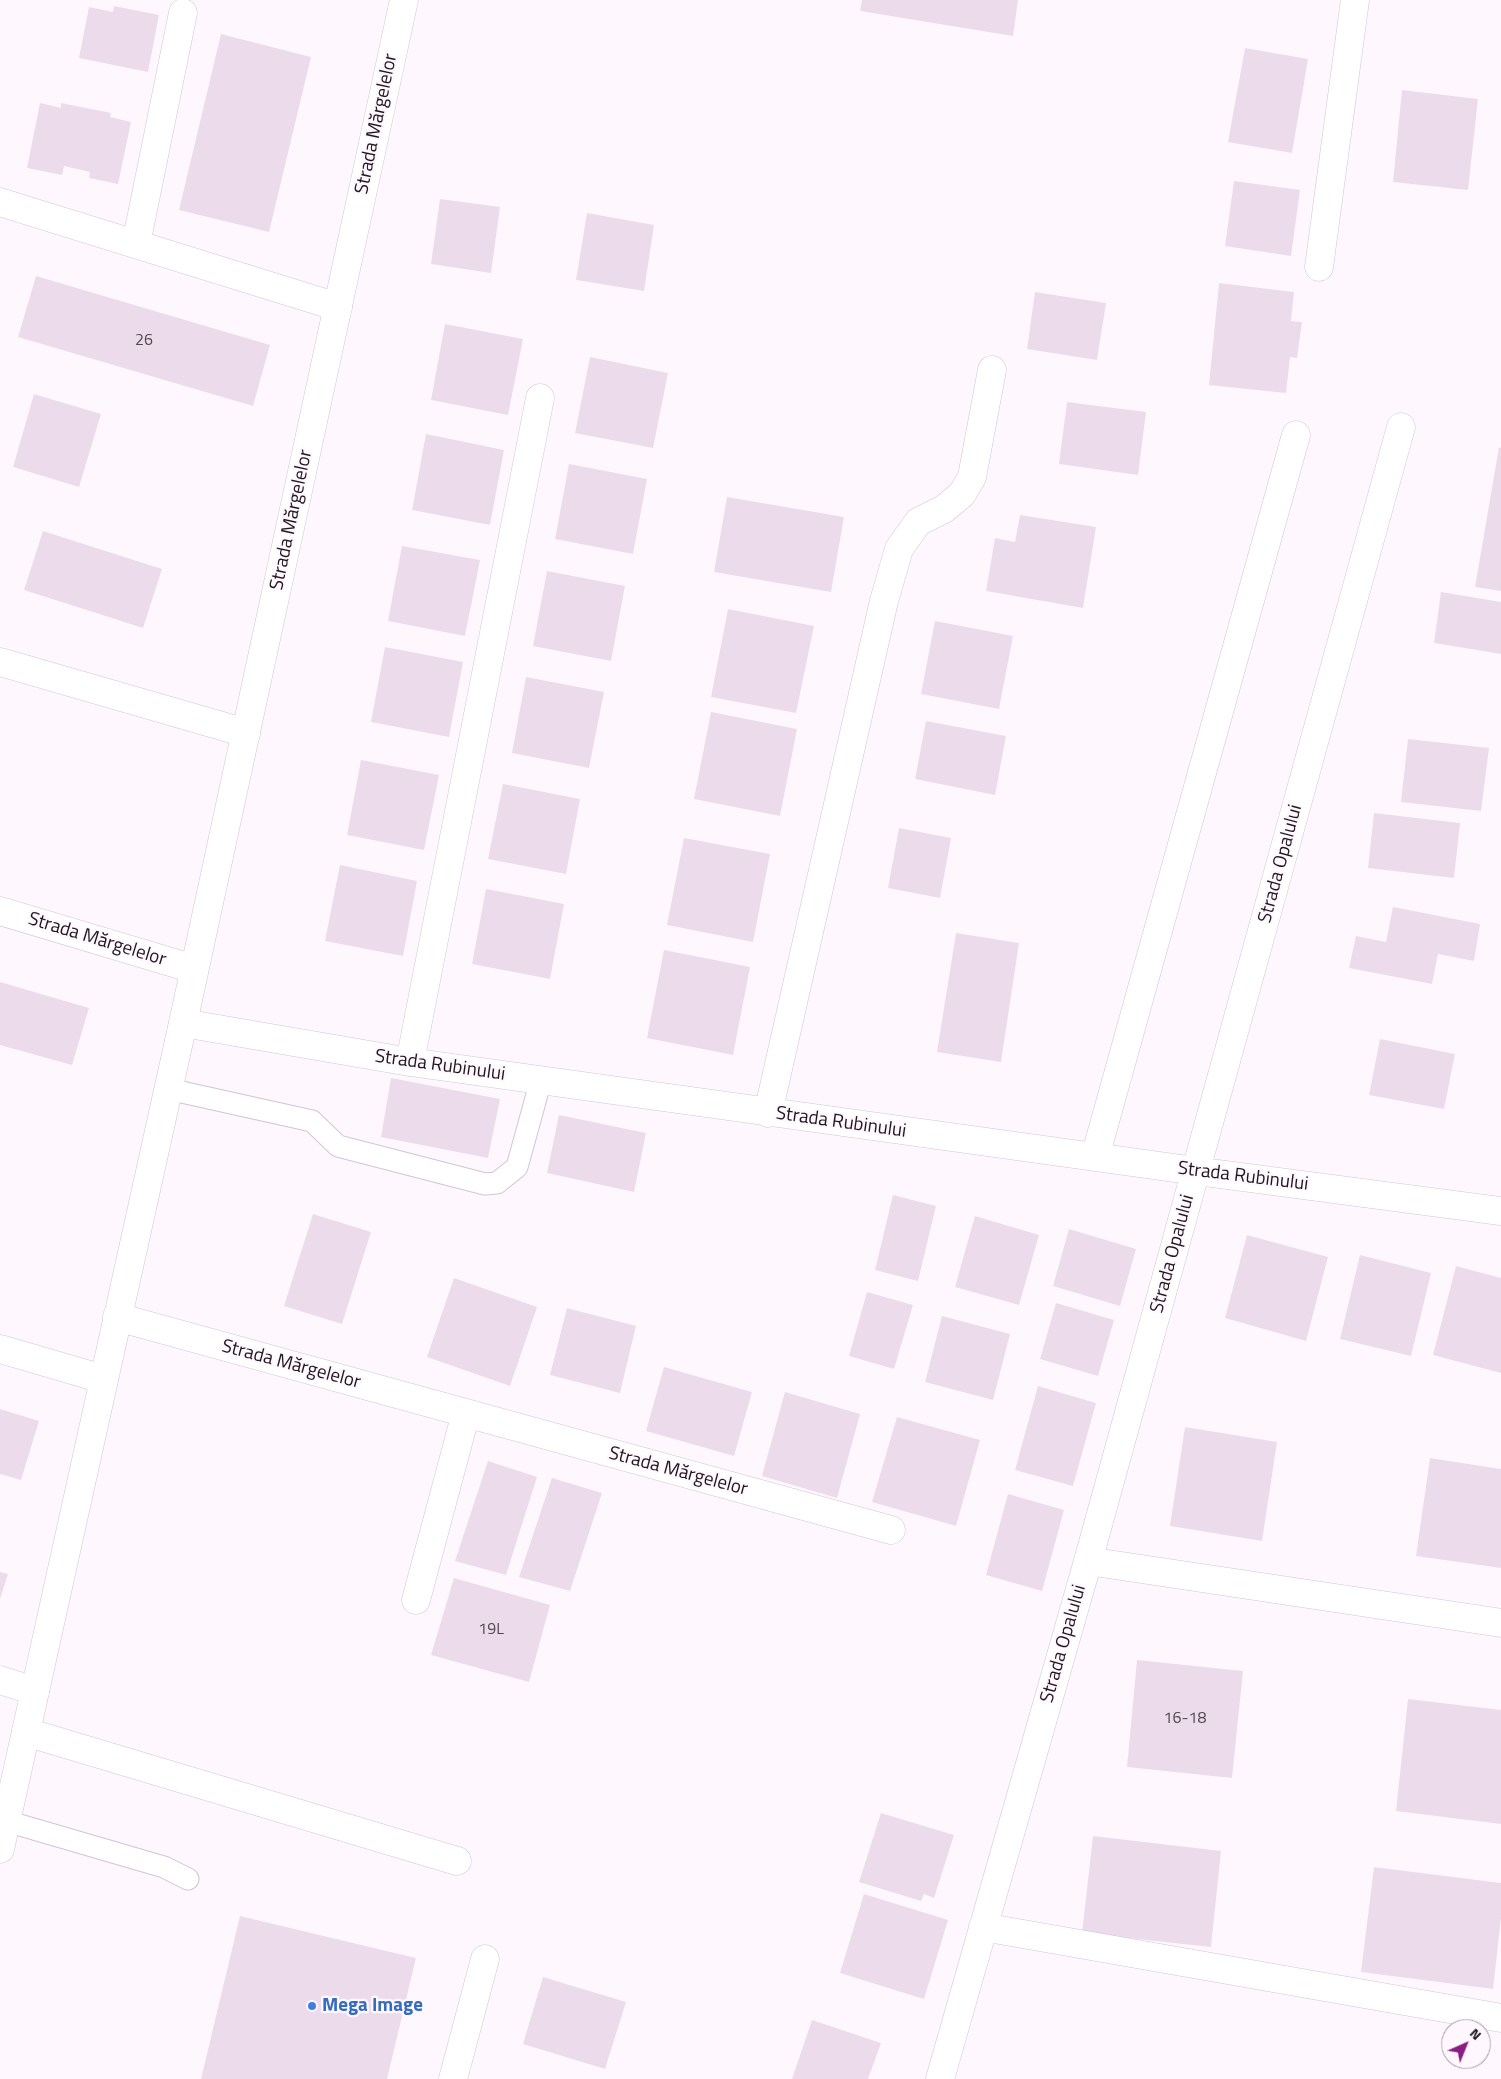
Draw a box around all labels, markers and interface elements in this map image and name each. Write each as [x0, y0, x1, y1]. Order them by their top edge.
street label: Strada Mărgelelor [351, 52, 403, 196]
house number: 26 [135, 331, 153, 351]
street label: Strada Mărgelelor [266, 448, 318, 592]
street label: Strada Opalului [1254, 802, 1308, 926]
street label: Strada Mărgelelor [25, 908, 169, 972]
street label: Strada Rubinului [373, 1046, 507, 1086]
street label: Strada Rubinului [774, 1103, 908, 1143]
street label: Strada Rubinului [1176, 1158, 1310, 1196]
street label: Strada Opalului [1146, 1192, 1200, 1316]
street label: Strada Mărgelelor [219, 1335, 363, 1395]
street label: Strada Mărgelelor [606, 1442, 750, 1502]
street label: Strada Opalului [1036, 1582, 1092, 1706]
house number: 19L [478, 1620, 504, 1640]
house number: 16-18 [1164, 1709, 1206, 1729]
place label: Mega Image [322, 1995, 423, 2017]
marker: Mega Image [306, 2000, 318, 2012]
north arrow [1441, 2019, 1491, 2069]
text: N [1465, 2023, 1487, 2044]

